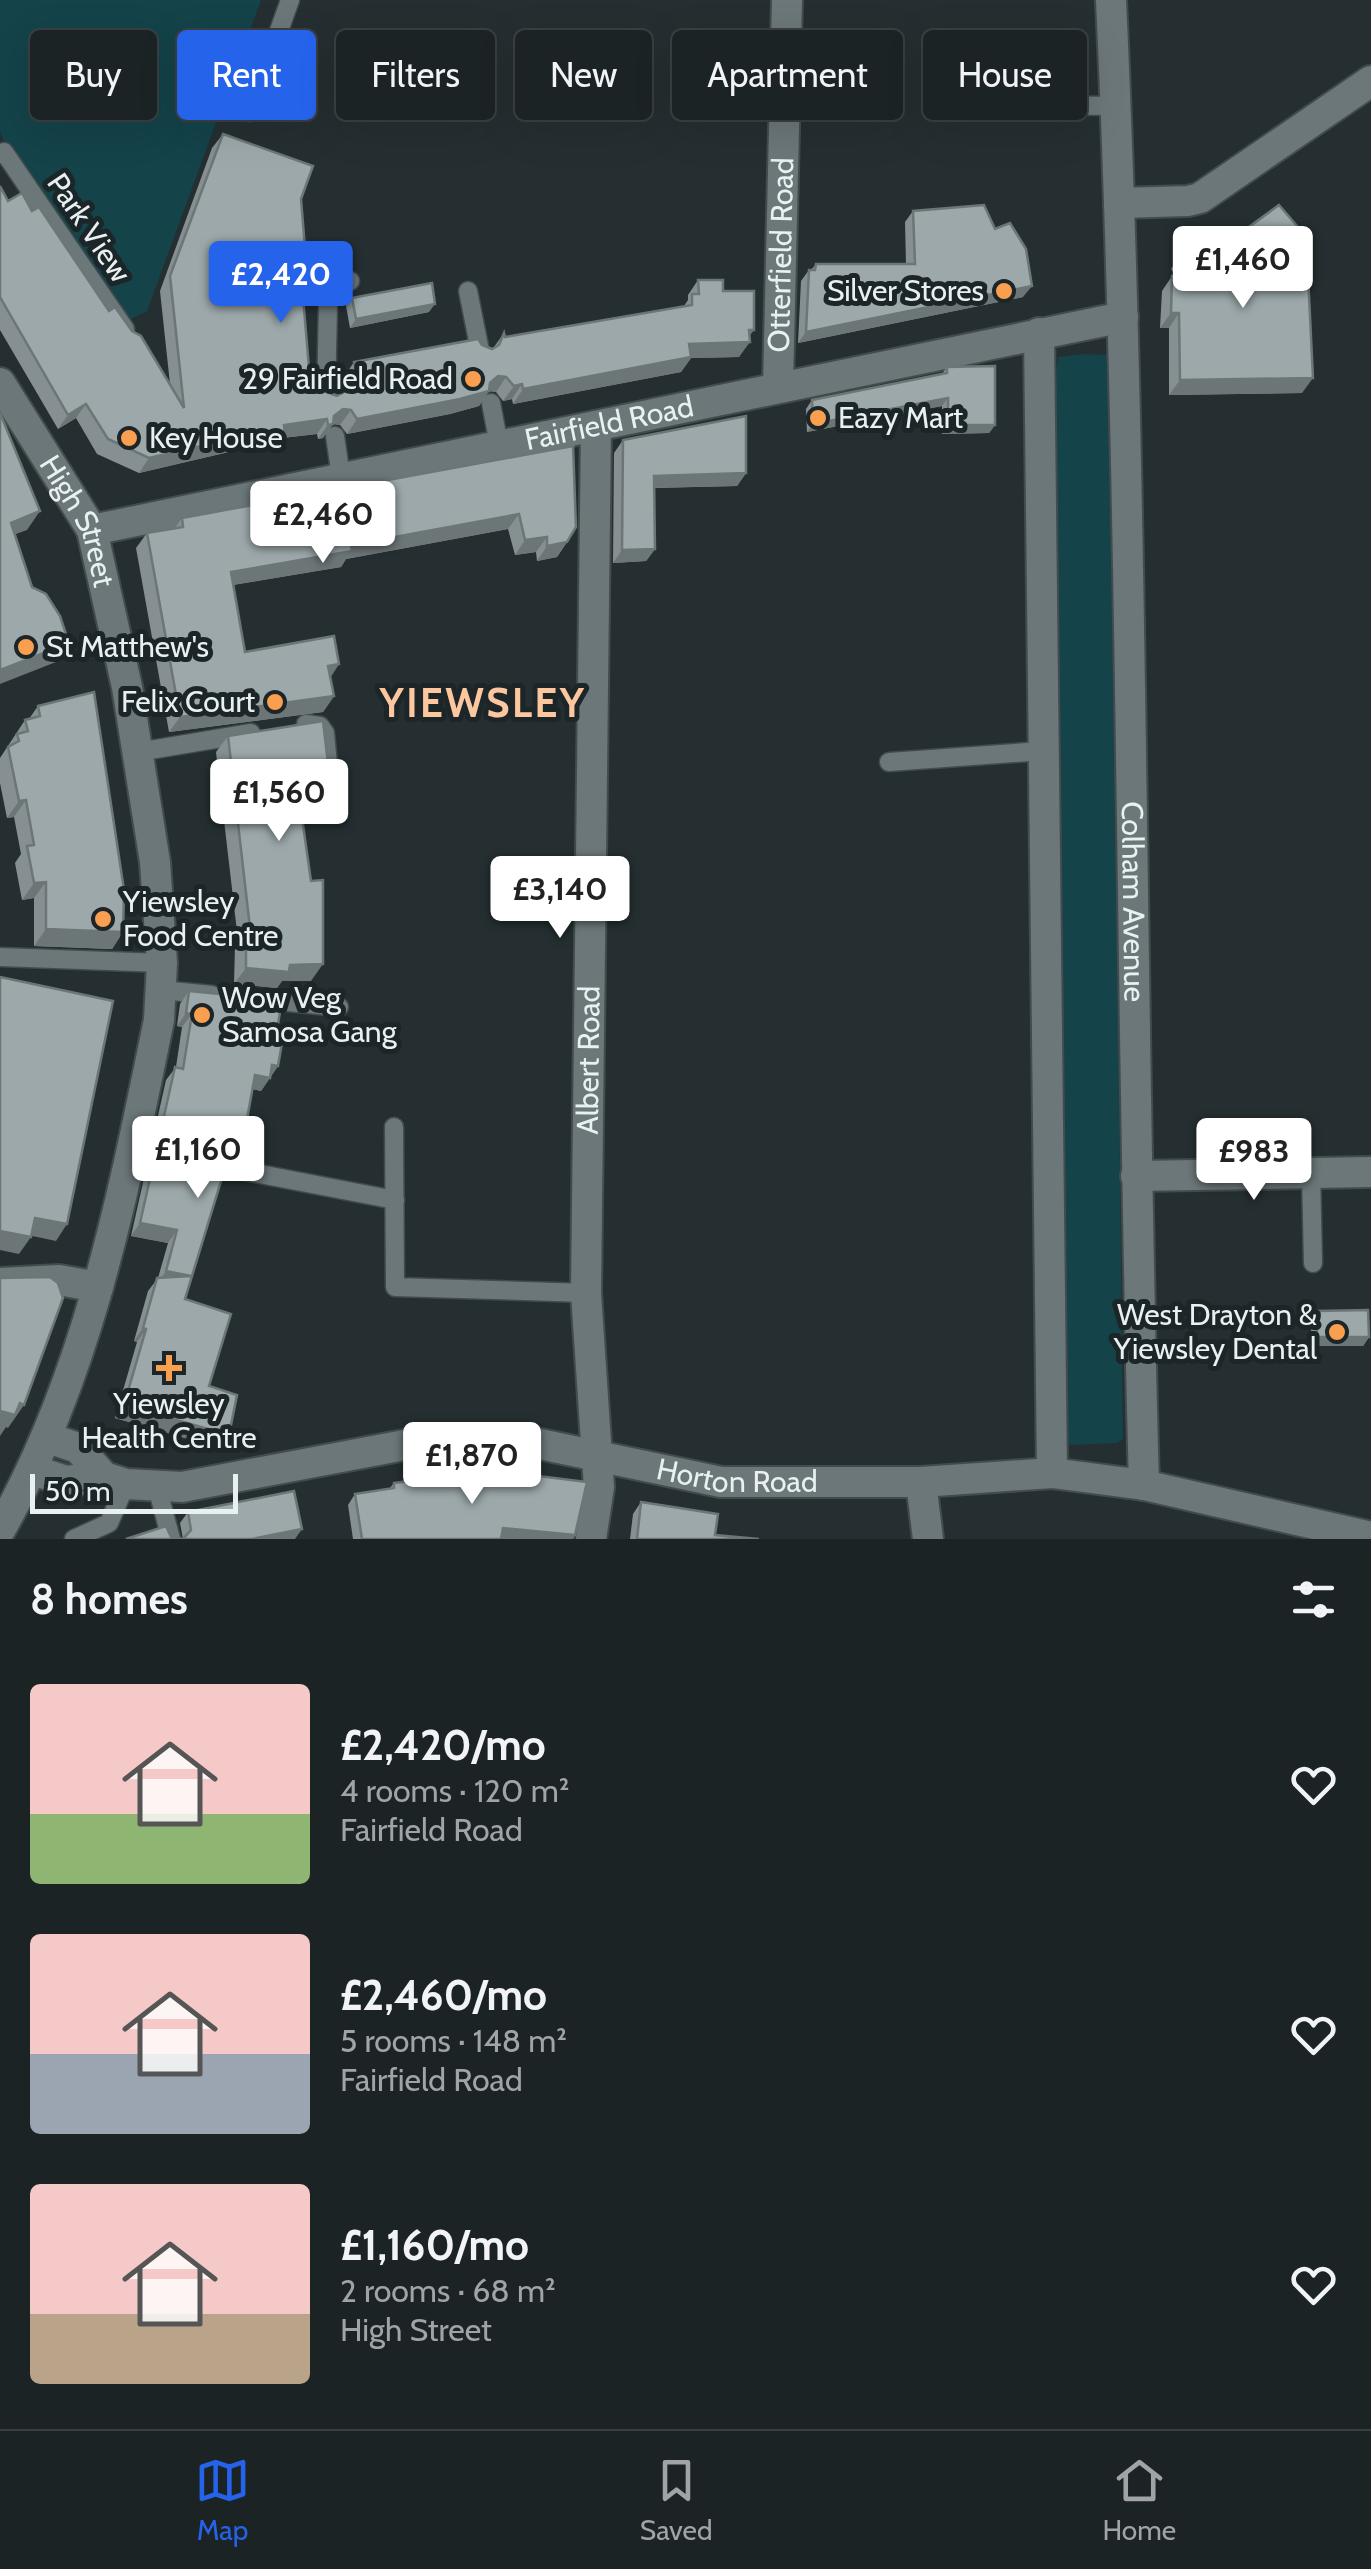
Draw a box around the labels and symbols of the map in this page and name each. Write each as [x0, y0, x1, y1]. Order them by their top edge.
street label: Otterfield Road [760, 157, 801, 353]
street label: Park View [39, 166, 140, 290]
pin: £1,460 [1162, 226, 1324, 311]
pin: £2,420 [200, 241, 362, 326]
place label: Silver Stores [827, 272, 984, 309]
marker: Silver Stores [993, 280, 1015, 302]
place label: 29 Fairfield Road [242, 360, 453, 397]
marker: 29 Fairfield Road [462, 368, 484, 390]
street label: Fairfield Road [521, 387, 697, 458]
place label: Eazy Mart [838, 399, 963, 436]
marker: Eazy Mart [807, 407, 829, 429]
place label: Key House [149, 419, 283, 456]
marker: Key House [118, 427, 140, 449]
street label: High Street [32, 448, 123, 590]
pin: £2,460 [242, 481, 404, 566]
place label: St Matthew's [46, 628, 209, 665]
marker: St Matthew's [15, 636, 37, 658]
district label: YIEWSLEY [379, 678, 586, 727]
place label: Felix Court [121, 683, 255, 720]
marker: Felix Court [264, 691, 286, 713]
pin: £1,560 [198, 759, 360, 844]
street label: Colham Avenue [1114, 801, 1154, 1002]
pin: £3,140 [479, 856, 641, 941]
place label: Yiewsley Food Centre [122, 883, 278, 954]
marker: Yiewsley Food Centre [92, 908, 114, 930]
place label: Wow Veg Samosa Gang [222, 979, 398, 1050]
street label: Albert Road [569, 985, 608, 1135]
marker: Wow Veg Samosa Gang [191, 1004, 213, 1026]
pin: £1,160 [117, 1116, 279, 1201]
pin: £983 [1195, 1118, 1313, 1203]
place label: West Drayton & Yiewsley Dental [1113, 1296, 1317, 1367]
marker: West Drayton & Yiewsley Dental [1326, 1321, 1348, 1343]
marker: Yiewsley Health Centre [156, 1355, 182, 1381]
place label: Yiewsley Health Centre [81, 1385, 257, 1456]
pin: £1,870 [391, 1422, 553, 1507]
street label: Horton Road [653, 1450, 818, 1501]
scale bar [30, 1469, 238, 1513]

